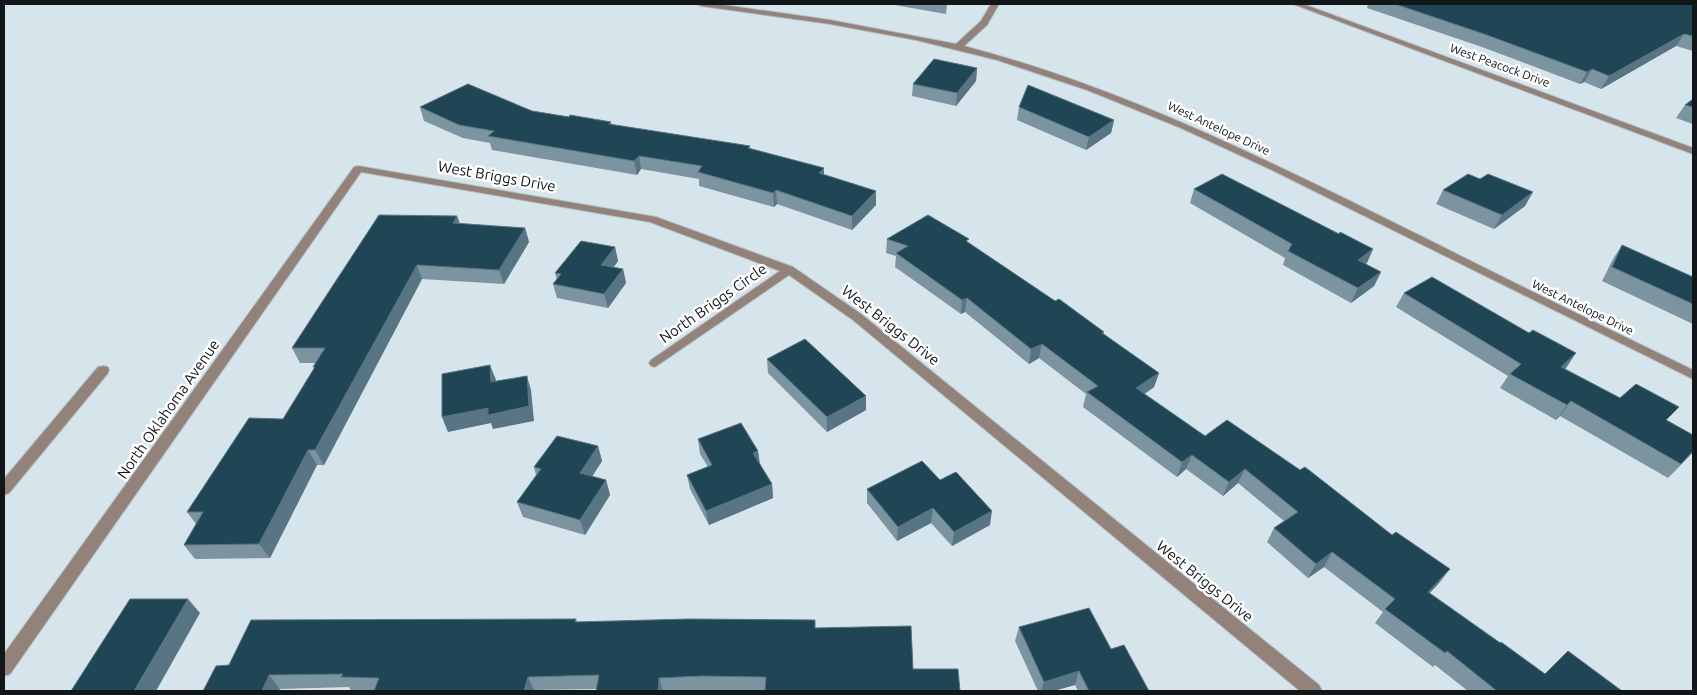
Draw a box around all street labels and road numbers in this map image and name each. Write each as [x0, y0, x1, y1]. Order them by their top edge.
street label: West Peacock Drive [1448, 41, 1552, 89]
street label: West Antelope Drive [1166, 99, 1272, 157]
street label: West Briggs Drive [437, 157, 557, 195]
street label: North Briggs Circle [656, 260, 770, 346]
street label: West Antelope Drive [1530, 277, 1636, 337]
street label: West Briggs Drive [839, 282, 943, 368]
street label: North Oklahoma Avenue [113, 336, 223, 482]
street label: West Briggs Drive [1153, 537, 1257, 625]

